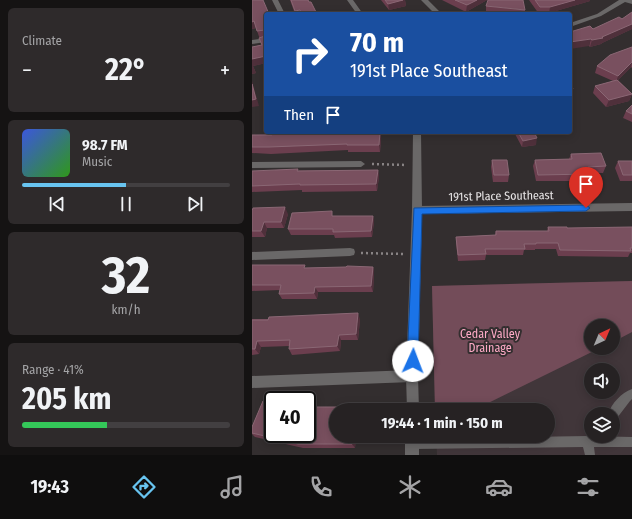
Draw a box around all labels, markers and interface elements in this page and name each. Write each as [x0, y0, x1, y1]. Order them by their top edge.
text: 70 m [350, 26, 404, 59]
icon: right [284, 28, 336, 80]
text: Climate [22, 33, 62, 48]
text: 22° [105, 52, 147, 88]
text: − [22, 57, 32, 84]
text: + [220, 57, 230, 84]
text: 191st Place Southeast [350, 60, 508, 82]
icon: arrive [322, 104, 344, 126]
text: Then [284, 106, 314, 124]
text: 98.7 FM [82, 136, 128, 154]
text: Music [82, 154, 112, 169]
pin [569, 167, 603, 208]
icon: arrive [575, 173, 597, 195]
street label: 191st Place Southeast [448, 188, 554, 204]
icon: previous [46, 193, 68, 215]
icon: pause [115, 193, 137, 215]
icon: next [184, 193, 206, 215]
text: 32 [102, 244, 150, 307]
text: km/h [112, 302, 141, 317]
north arrow [584, 319, 620, 355]
map controls [584, 319, 620, 443]
park label: Cedar Valley Drainage [460, 327, 521, 355]
position arrow [392, 340, 434, 382]
text: Range · 41% [22, 362, 84, 377]
button: sound [584, 363, 620, 399]
text: 205 km [22, 381, 111, 417]
speed limit sign: 40 [264, 391, 316, 443]
button: layers [584, 407, 620, 443]
text: 19:44 · 1 min · 150 m [381, 414, 503, 432]
icon: directions [130, 473, 158, 501]
icon: music [218, 473, 246, 501]
icon: phone [307, 473, 335, 501]
icon: climate [396, 473, 424, 501]
icon: car [485, 473, 513, 501]
icon: filters [574, 473, 602, 501]
text: 19:43 [30, 476, 69, 498]

